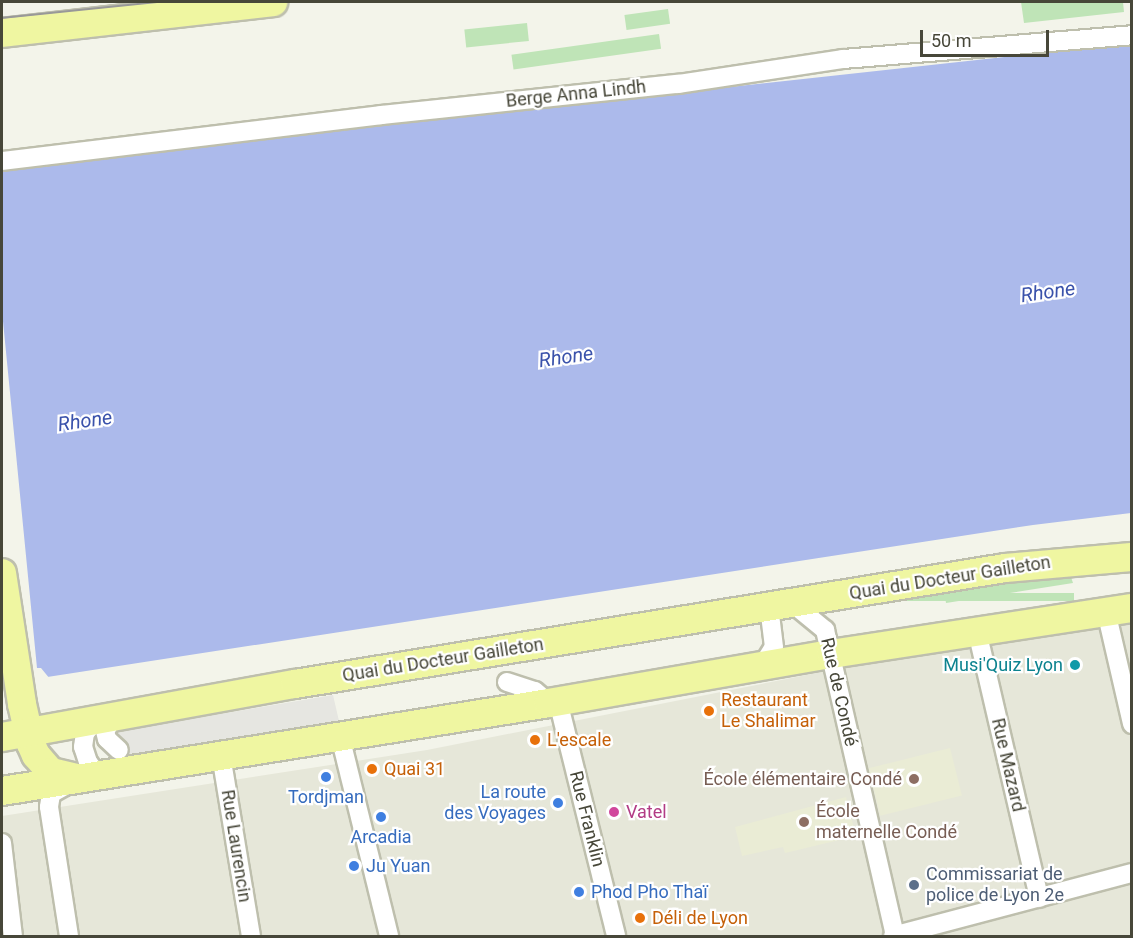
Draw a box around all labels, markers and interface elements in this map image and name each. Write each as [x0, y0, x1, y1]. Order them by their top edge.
scale bar [923, 18, 1052, 56]
text: 50 m [931, 30, 971, 51]
street label: Berge Anna Lindh [505, 76, 647, 112]
water label: Rhone [1019, 276, 1077, 308]
water label: Rhone [537, 341, 595, 373]
water label: Rhone [56, 405, 114, 437]
street label: Quai du Docteur Gailleton [848, 551, 1052, 605]
street label: Quai du Docteur Gailleton [341, 633, 545, 687]
street label: Rue de Condé [816, 636, 862, 748]
place label: Musi'Quiz Lyon [943, 654, 1063, 676]
marker: Musi'Quiz Lyon [1068, 658, 1082, 672]
place label: Restaurant Le Shalimar [721, 690, 816, 732]
marker: Restaurant Le Shalimar [702, 704, 716, 718]
street label: Rue Mazard [987, 716, 1029, 814]
place label: L'escale [547, 729, 611, 751]
marker: L'escale [528, 733, 542, 747]
place label: Quai 31 [384, 758, 445, 780]
marker: Quai 31 [365, 762, 379, 776]
place label: École élémentaire Condé [704, 768, 902, 790]
street label: Rue Franklin [565, 769, 609, 869]
marker: Tordjman [319, 770, 333, 784]
marker: École élémentaire Condé [907, 772, 921, 786]
place label: La route des Voyages [444, 782, 546, 824]
place label: Tordjman [288, 786, 364, 808]
street label: Rue Laurencin [216, 788, 256, 904]
marker: La route des Voyages [551, 796, 565, 810]
place label: Vatel [626, 801, 667, 823]
place label: École maternelle Condé [816, 801, 957, 844]
marker: Vatel [607, 805, 621, 819]
marker: Arcadia [374, 810, 388, 824]
marker: École maternelle Condé [797, 815, 811, 829]
place label: Arcadia [350, 826, 412, 848]
place label: Ju Yuan [366, 855, 430, 877]
marker: Ju Yuan [347, 859, 361, 873]
place label: Commissariat de police de Lyon 2e [926, 864, 1064, 906]
marker: Commissariat de police de Lyon 2e [907, 878, 921, 892]
place label: Phod Pho Thaï [591, 881, 708, 903]
marker: Phod Pho Thaï [572, 885, 586, 899]
place label: Déli de Lyon [652, 907, 748, 929]
marker: Déli de Lyon [633, 911, 647, 925]

